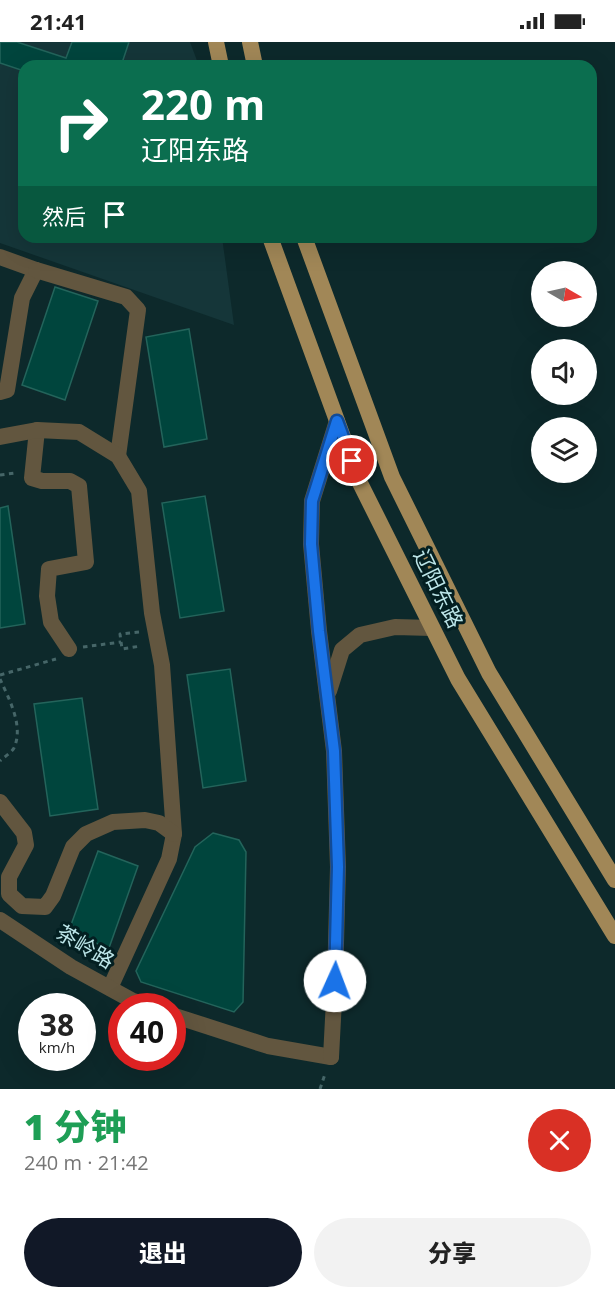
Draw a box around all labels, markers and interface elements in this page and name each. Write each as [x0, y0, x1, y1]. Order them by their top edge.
text: 21:41 [30, 6, 87, 36]
text: 220 m [141, 75, 265, 132]
icon: right [42, 84, 120, 162]
text: 辽阳东路 [141, 131, 249, 168]
icon: arrive [98, 198, 131, 231]
text: 然后 [42, 201, 86, 231]
north arrow [531, 261, 597, 327]
map controls [531, 261, 597, 483]
button: sound [531, 339, 597, 405]
button: layers [531, 417, 597, 483]
pin [326, 435, 377, 486]
icon: arrive [335, 444, 368, 477]
street label: 辽阳东路 [408, 545, 470, 632]
street label: 茶岭路 [51, 918, 120, 974]
position arrow [303, 949, 367, 1013]
speed limit sign: 40 [108, 993, 186, 1071]
text: 38 [40, 1004, 74, 1045]
text: km/h [39, 1037, 75, 1057]
text: 1 分钟 [24, 1102, 126, 1151]
button: close [528, 1109, 591, 1172]
text: 240 m · 21:42 [24, 1149, 149, 1176]
button: 退出 [24, 1218, 302, 1287]
button: 分享 [314, 1218, 591, 1287]

